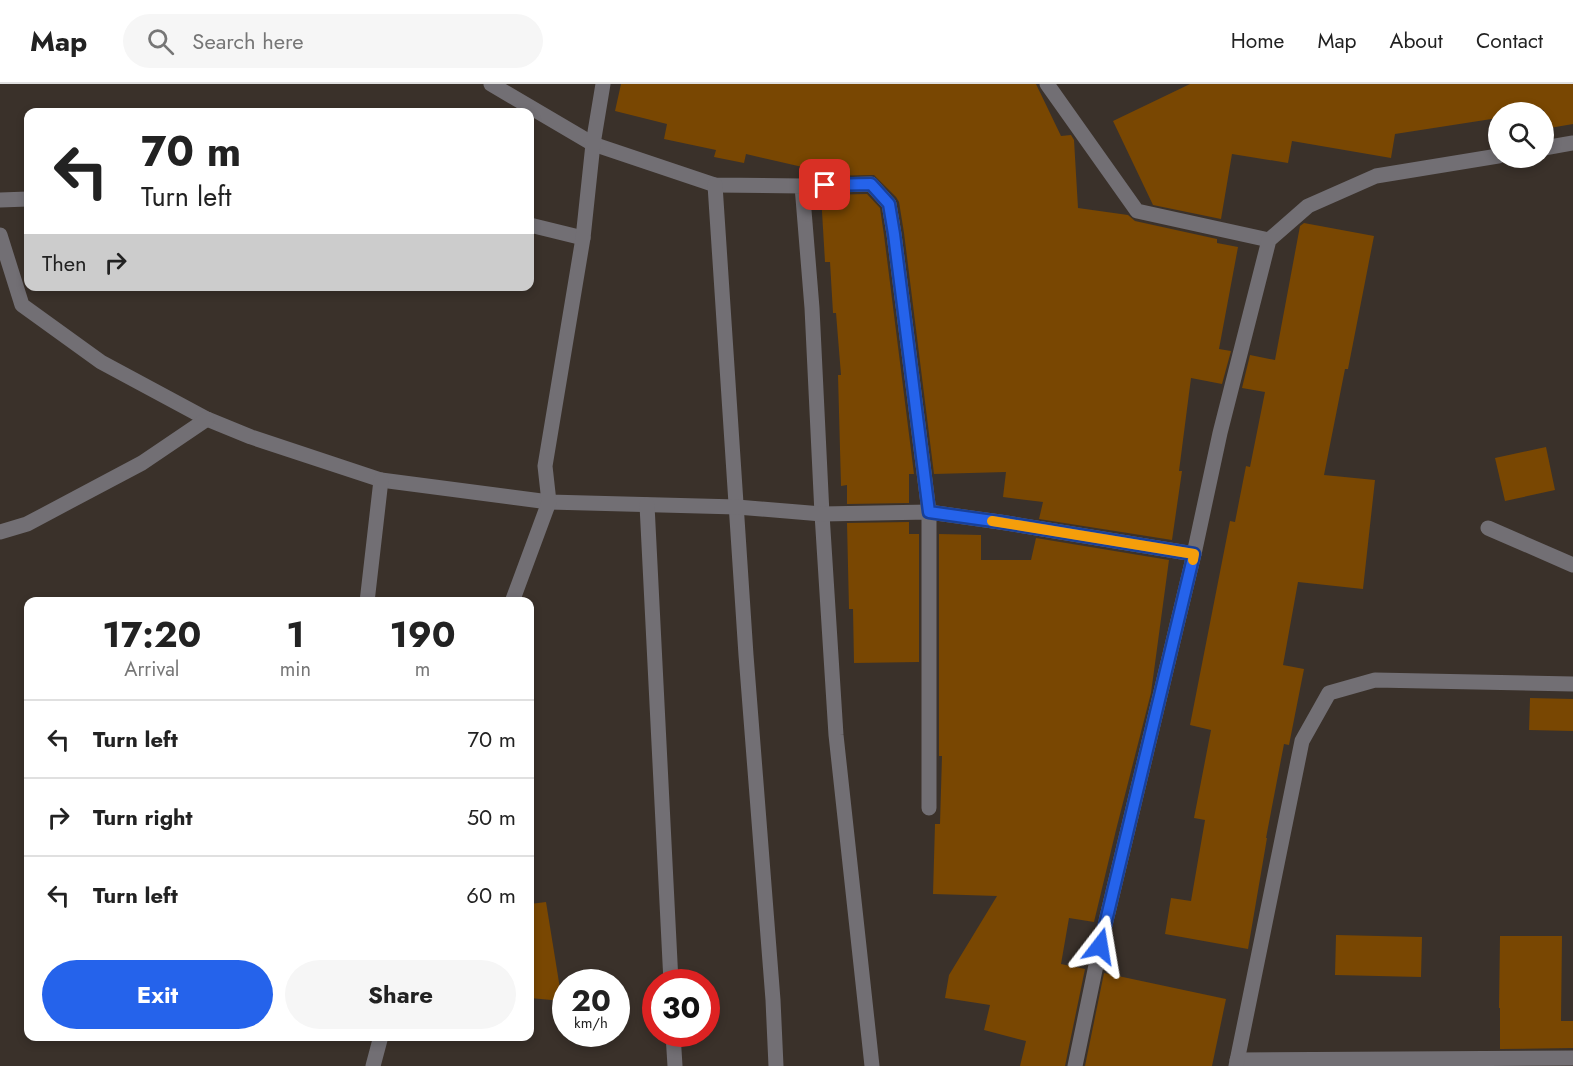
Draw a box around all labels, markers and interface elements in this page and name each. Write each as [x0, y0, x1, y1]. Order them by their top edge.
search box [123, 14, 543, 68]
text: Map [30, 21, 87, 62]
icon: search [144, 25, 177, 58]
text: Search here [192, 25, 304, 57]
text: Home [1231, 26, 1284, 56]
text: Map [1317, 26, 1357, 56]
text: About [1390, 26, 1443, 56]
text: Contact [1476, 26, 1543, 56]
map controls [1488, 102, 1554, 168]
button: search [1488, 102, 1554, 168]
text: 70 m [141, 121, 241, 182]
icon: left [42, 132, 120, 210]
pin [799, 159, 850, 210]
icon: arrive [808, 168, 841, 201]
text: Turn left [141, 177, 231, 216]
icon: right [99, 246, 132, 279]
text: Then [42, 247, 87, 279]
text: 17:20 [102, 608, 201, 660]
text: 1 [286, 608, 305, 660]
text: 190 [389, 608, 456, 660]
text: Arrival [124, 655, 179, 684]
text: min [280, 655, 311, 684]
text: m [415, 655, 430, 684]
icon: left [42, 723, 75, 756]
text: Turn left [93, 723, 178, 755]
text: 70 m [467, 723, 516, 755]
icon: right [42, 801, 75, 834]
text: Turn right [93, 801, 193, 833]
text: 50 m [467, 801, 516, 833]
icon: left [42, 879, 75, 912]
text: Turn left [93, 879, 178, 911]
text: 60 m [466, 879, 516, 911]
position arrow [1068, 914, 1132, 978]
button: Exit [42, 960, 273, 1029]
button: Share [285, 960, 516, 1029]
speed limit sign: 30 [642, 969, 720, 1047]
text: 20 [571, 979, 611, 1022]
text: km/h [574, 1012, 608, 1034]

